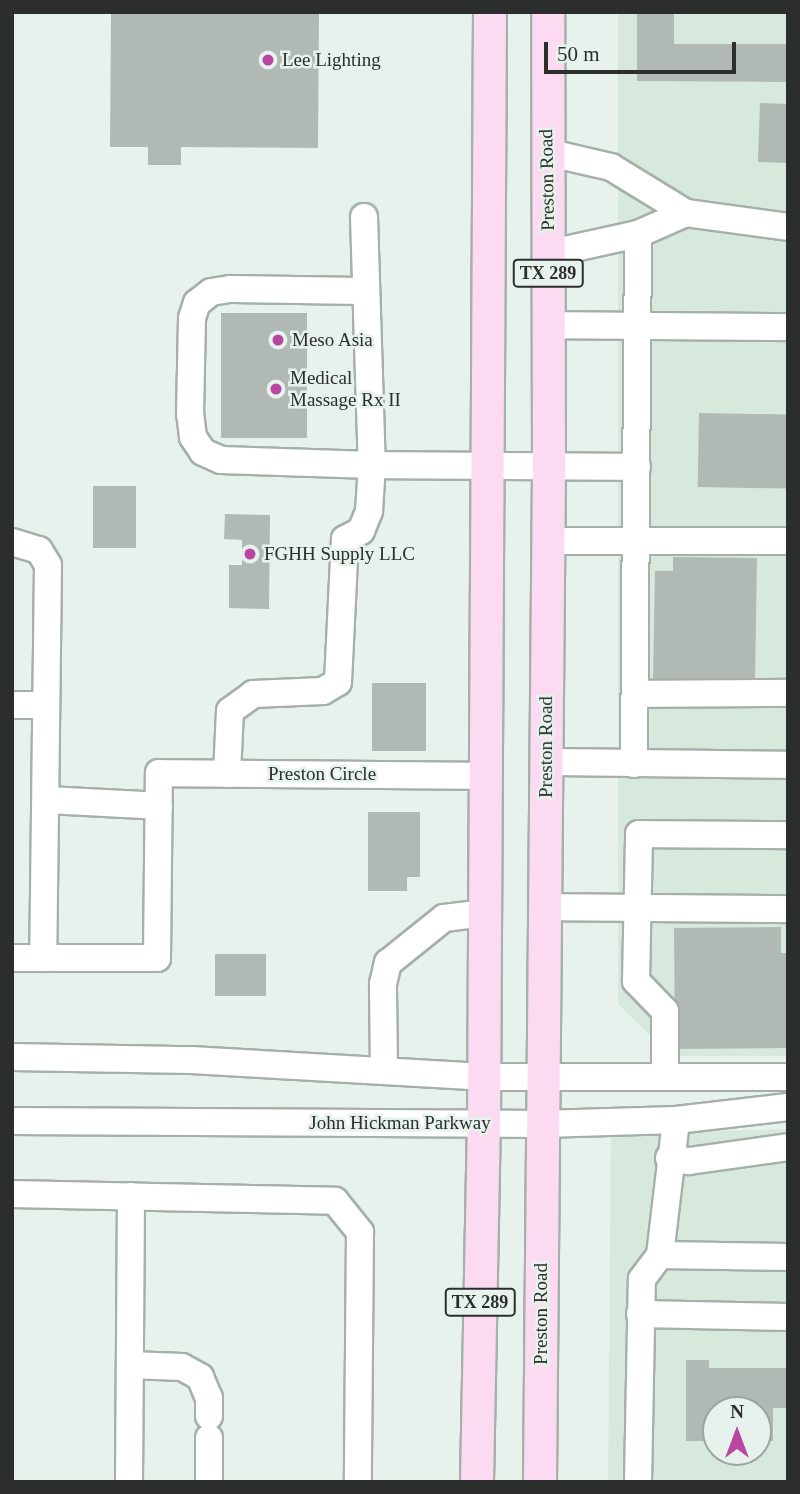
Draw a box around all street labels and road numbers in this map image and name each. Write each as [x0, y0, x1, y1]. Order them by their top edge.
street label: Preston Road [535, 129, 559, 231]
road number: TX 289 [511, 258, 585, 288]
street label: Preston Road [535, 696, 557, 798]
street label: Preston Circle [268, 763, 376, 785]
street label: John Hickman Parkway [309, 1112, 491, 1134]
street label: Preston Road [530, 1263, 552, 1365]
road number: TX 289 [443, 1288, 517, 1316]

